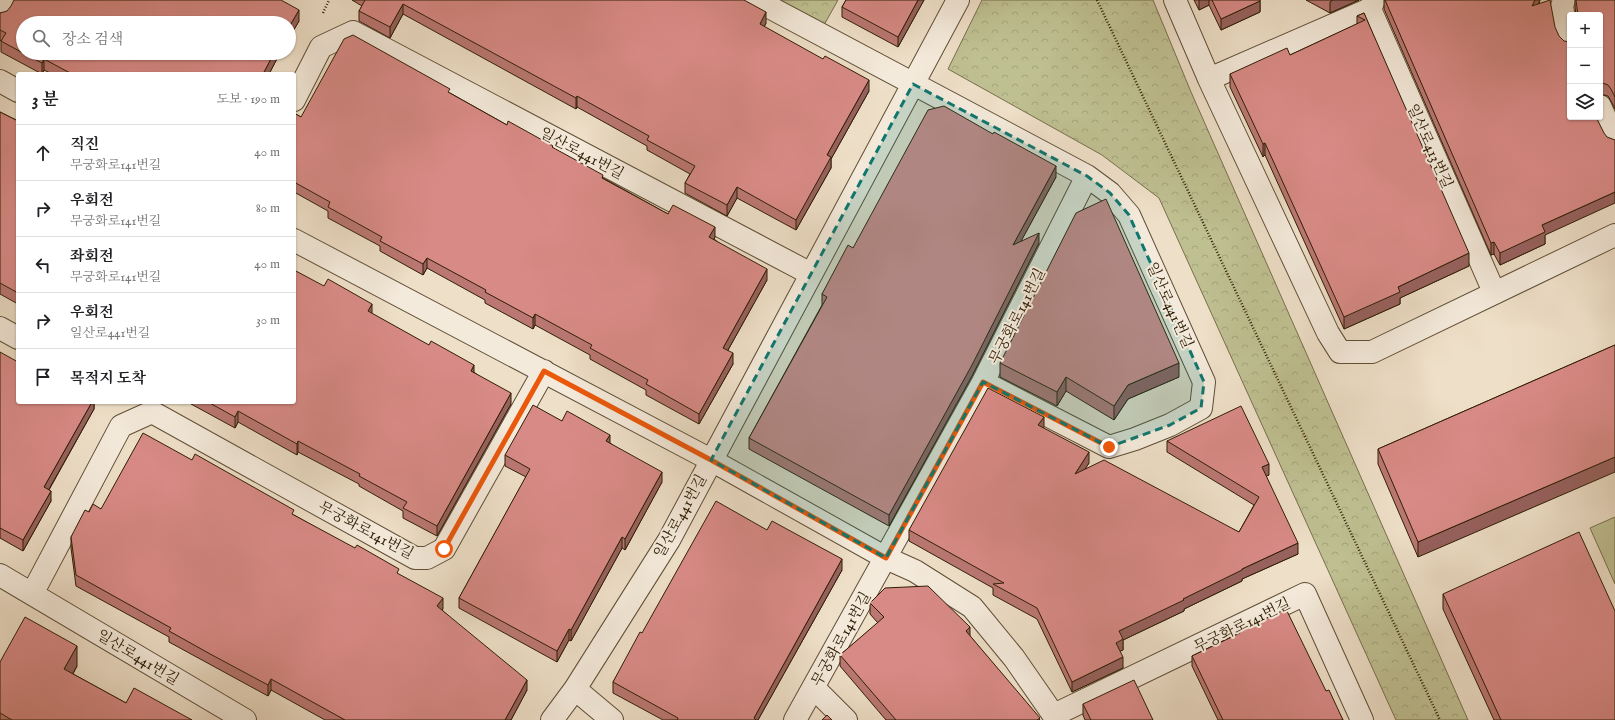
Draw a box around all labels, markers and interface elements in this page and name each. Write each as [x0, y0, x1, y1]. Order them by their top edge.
map controls [1567, 12, 1603, 120]
button: + [1567, 12, 1603, 48]
search box [16, 16, 296, 60]
icon: search [30, 27, 52, 49]
text: 장소 검색 [62, 30, 123, 49]
button: − [1567, 48, 1603, 84]
button: layers [1567, 84, 1603, 120]
text: 3 분 [32, 90, 58, 111]
text: 도보 · 190 m [217, 91, 280, 108]
street label: 일산로413번길 [1402, 101, 1457, 192]
street label: 일산로441번길 [536, 123, 627, 184]
text: 직진 [70, 135, 99, 154]
icon: ahead [32, 142, 54, 164]
text: 40 m [254, 144, 280, 161]
text: 무궁화로141번길 [70, 157, 161, 174]
text: 우회전 [70, 191, 113, 210]
icon: right [32, 198, 54, 220]
text: 80 m [256, 200, 280, 217]
text: 무궁화로141번길 [70, 213, 161, 230]
text: 좌회전 [70, 247, 113, 266]
icon: left [32, 254, 54, 276]
text: 40 m [254, 256, 280, 273]
street label: 일산로441번길 [1142, 259, 1197, 351]
street label: 무궁화로141번길 [985, 265, 1050, 368]
text: 무궁화로141번길 [70, 269, 161, 286]
text: 우회전 [70, 303, 113, 322]
icon: right [32, 310, 54, 332]
text: 30 m [256, 312, 280, 329]
text: 일산로441번길 [70, 325, 150, 342]
icon: arrive [32, 366, 54, 388]
text: 목적지 도착 [70, 369, 146, 388]
route end [1100, 438, 1118, 456]
street label: 일산로441번길 [650, 471, 711, 561]
street label: 무궁화로141번길 [315, 497, 417, 564]
route start [435, 540, 453, 558]
street label: 무궁화로141번길 [808, 589, 875, 690]
street label: 무궁화로141번길 [1191, 594, 1294, 657]
street label: 일산로441번길 [93, 625, 182, 689]

